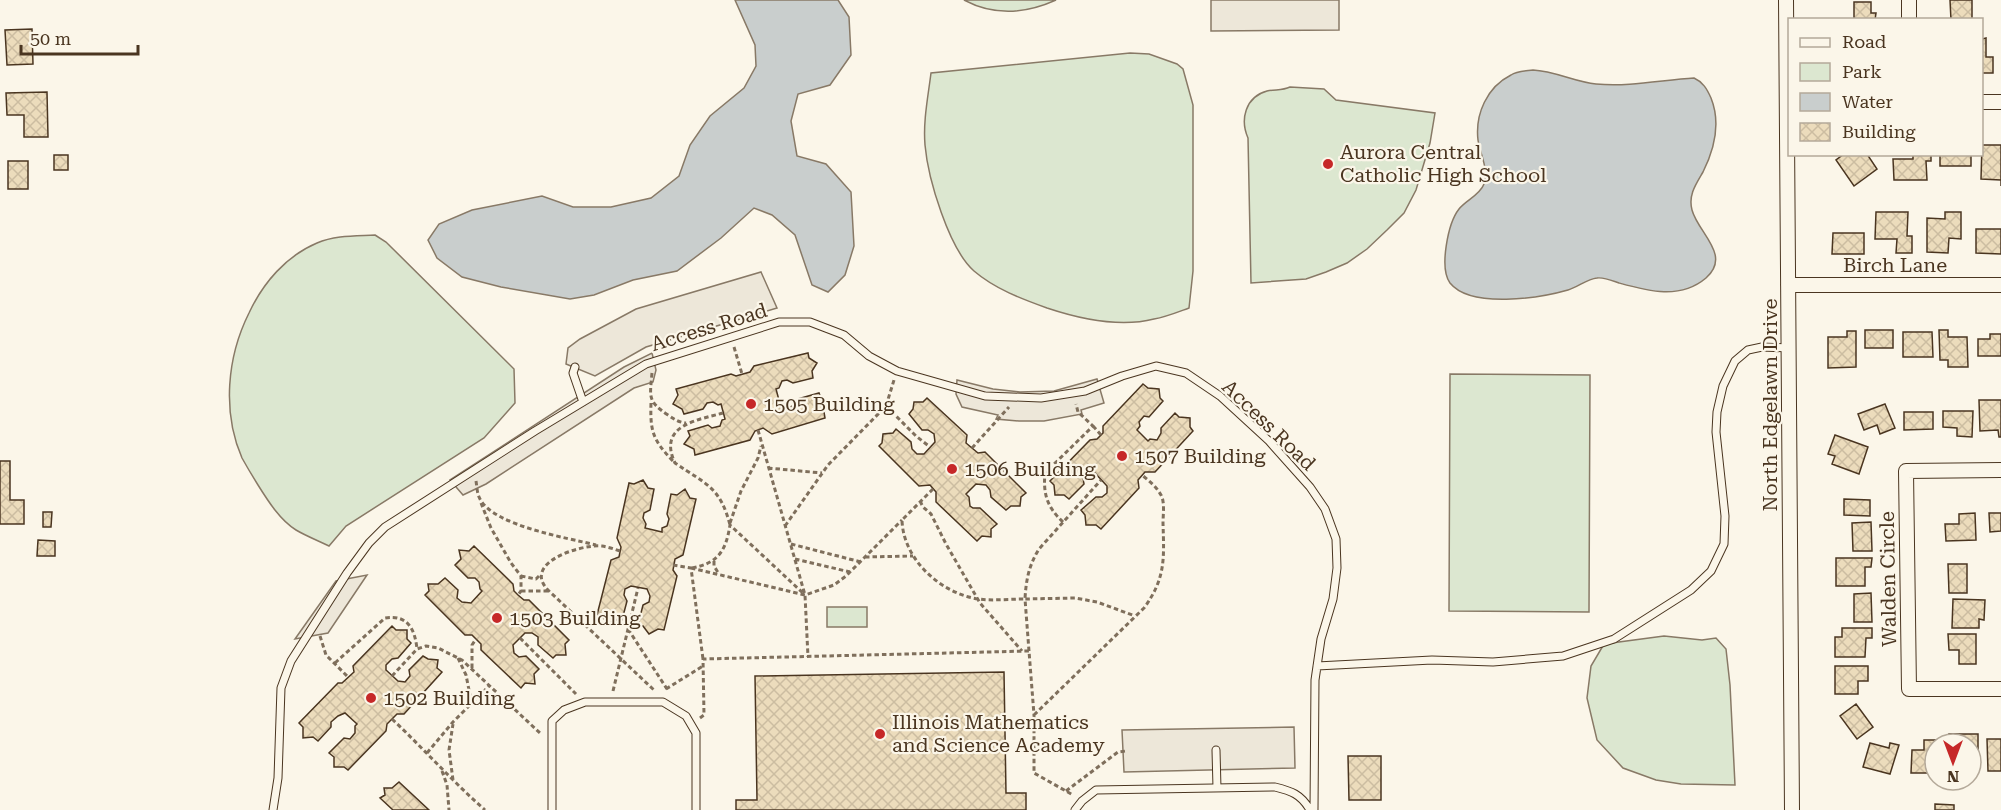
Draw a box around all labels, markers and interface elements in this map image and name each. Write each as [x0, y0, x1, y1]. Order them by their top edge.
scale bar [21, 18, 138, 56]
legend [1788, 18, 1983, 156]
text: 50 m [30, 28, 71, 49]
text: Road [1842, 31, 1887, 52]
text: Park [1842, 61, 1882, 82]
text: Water [1842, 91, 1893, 112]
text: Building [1842, 121, 1916, 142]
place label: Aurora Central Catholic High School [1340, 140, 1546, 187]
marker: Aurora Central Catholic High School [1321, 157, 1335, 171]
street label: Birch Lane [1843, 253, 1947, 277]
street label: Access Road [648, 298, 770, 356]
street label: North Edgelawn Drive [1758, 299, 1782, 511]
street label: Access Road [1217, 375, 1321, 476]
place label: 1505 Building [763, 392, 895, 416]
marker: 1505 Building [744, 397, 758, 411]
place label: 1507 Building [1134, 444, 1266, 468]
marker: 1507 Building [1115, 449, 1129, 463]
place label: 1506 Building [964, 457, 1096, 481]
marker: 1506 Building [945, 462, 959, 476]
street label: Walden Circle [1875, 511, 1901, 647]
place label: 1503 Building [509, 606, 641, 630]
marker: 1503 Building [490, 611, 504, 625]
place label: 1502 Building [383, 686, 515, 710]
marker: 1502 Building [364, 691, 378, 705]
place label: Illinois Mathematics and Science Academy [892, 710, 1105, 757]
marker: Illinois Mathematics and Science Academy [873, 727, 887, 741]
north arrow [1923, 732, 1983, 792]
text: N [1947, 767, 1959, 786]

